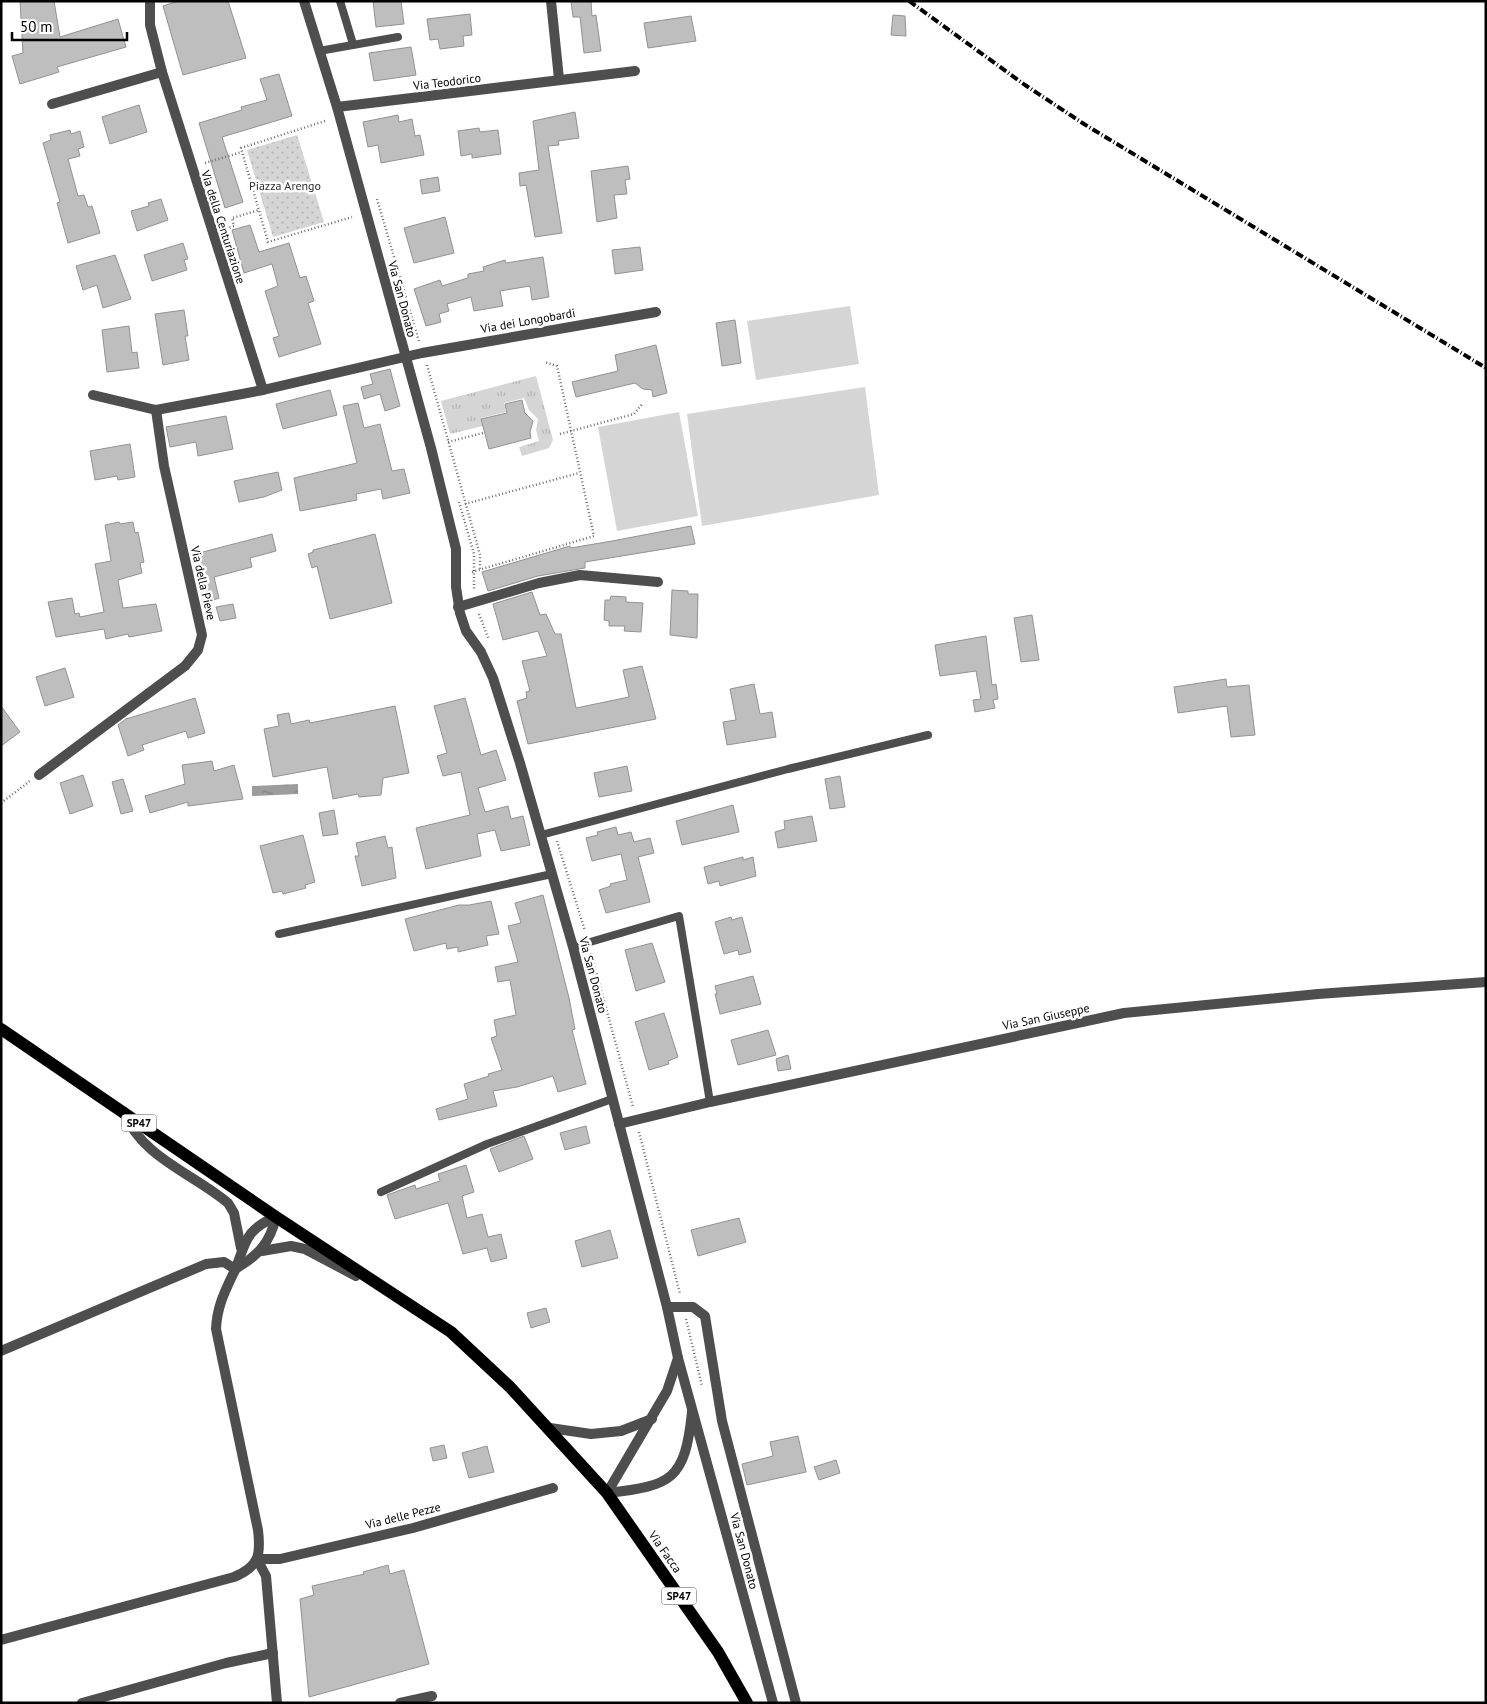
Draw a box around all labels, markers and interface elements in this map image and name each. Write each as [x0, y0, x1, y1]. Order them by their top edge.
scale bar [12, 10, 128, 42]
text: 50 m [20, 17, 53, 36]
street label: Via Teodorico [411, 70, 482, 93]
street label: Via della Centuriazione [198, 167, 249, 285]
park label: Piazza Arengo [249, 178, 321, 193]
street label: Via San Donato [385, 258, 420, 339]
street label: Via dei Longobardi [478, 305, 576, 336]
street label: Via della Pieve [187, 543, 219, 621]
street label: Via San Donato [576, 934, 611, 1015]
street label: Via San Giuseppe [1000, 1000, 1091, 1033]
road number: SP47 [122, 1114, 156, 1132]
street label: Via delle Pezze [363, 1499, 442, 1532]
street label: Via San Donato [727, 1510, 762, 1591]
street label: Via Facca [645, 1527, 685, 1576]
road number: SP47 [662, 1588, 696, 1604]

